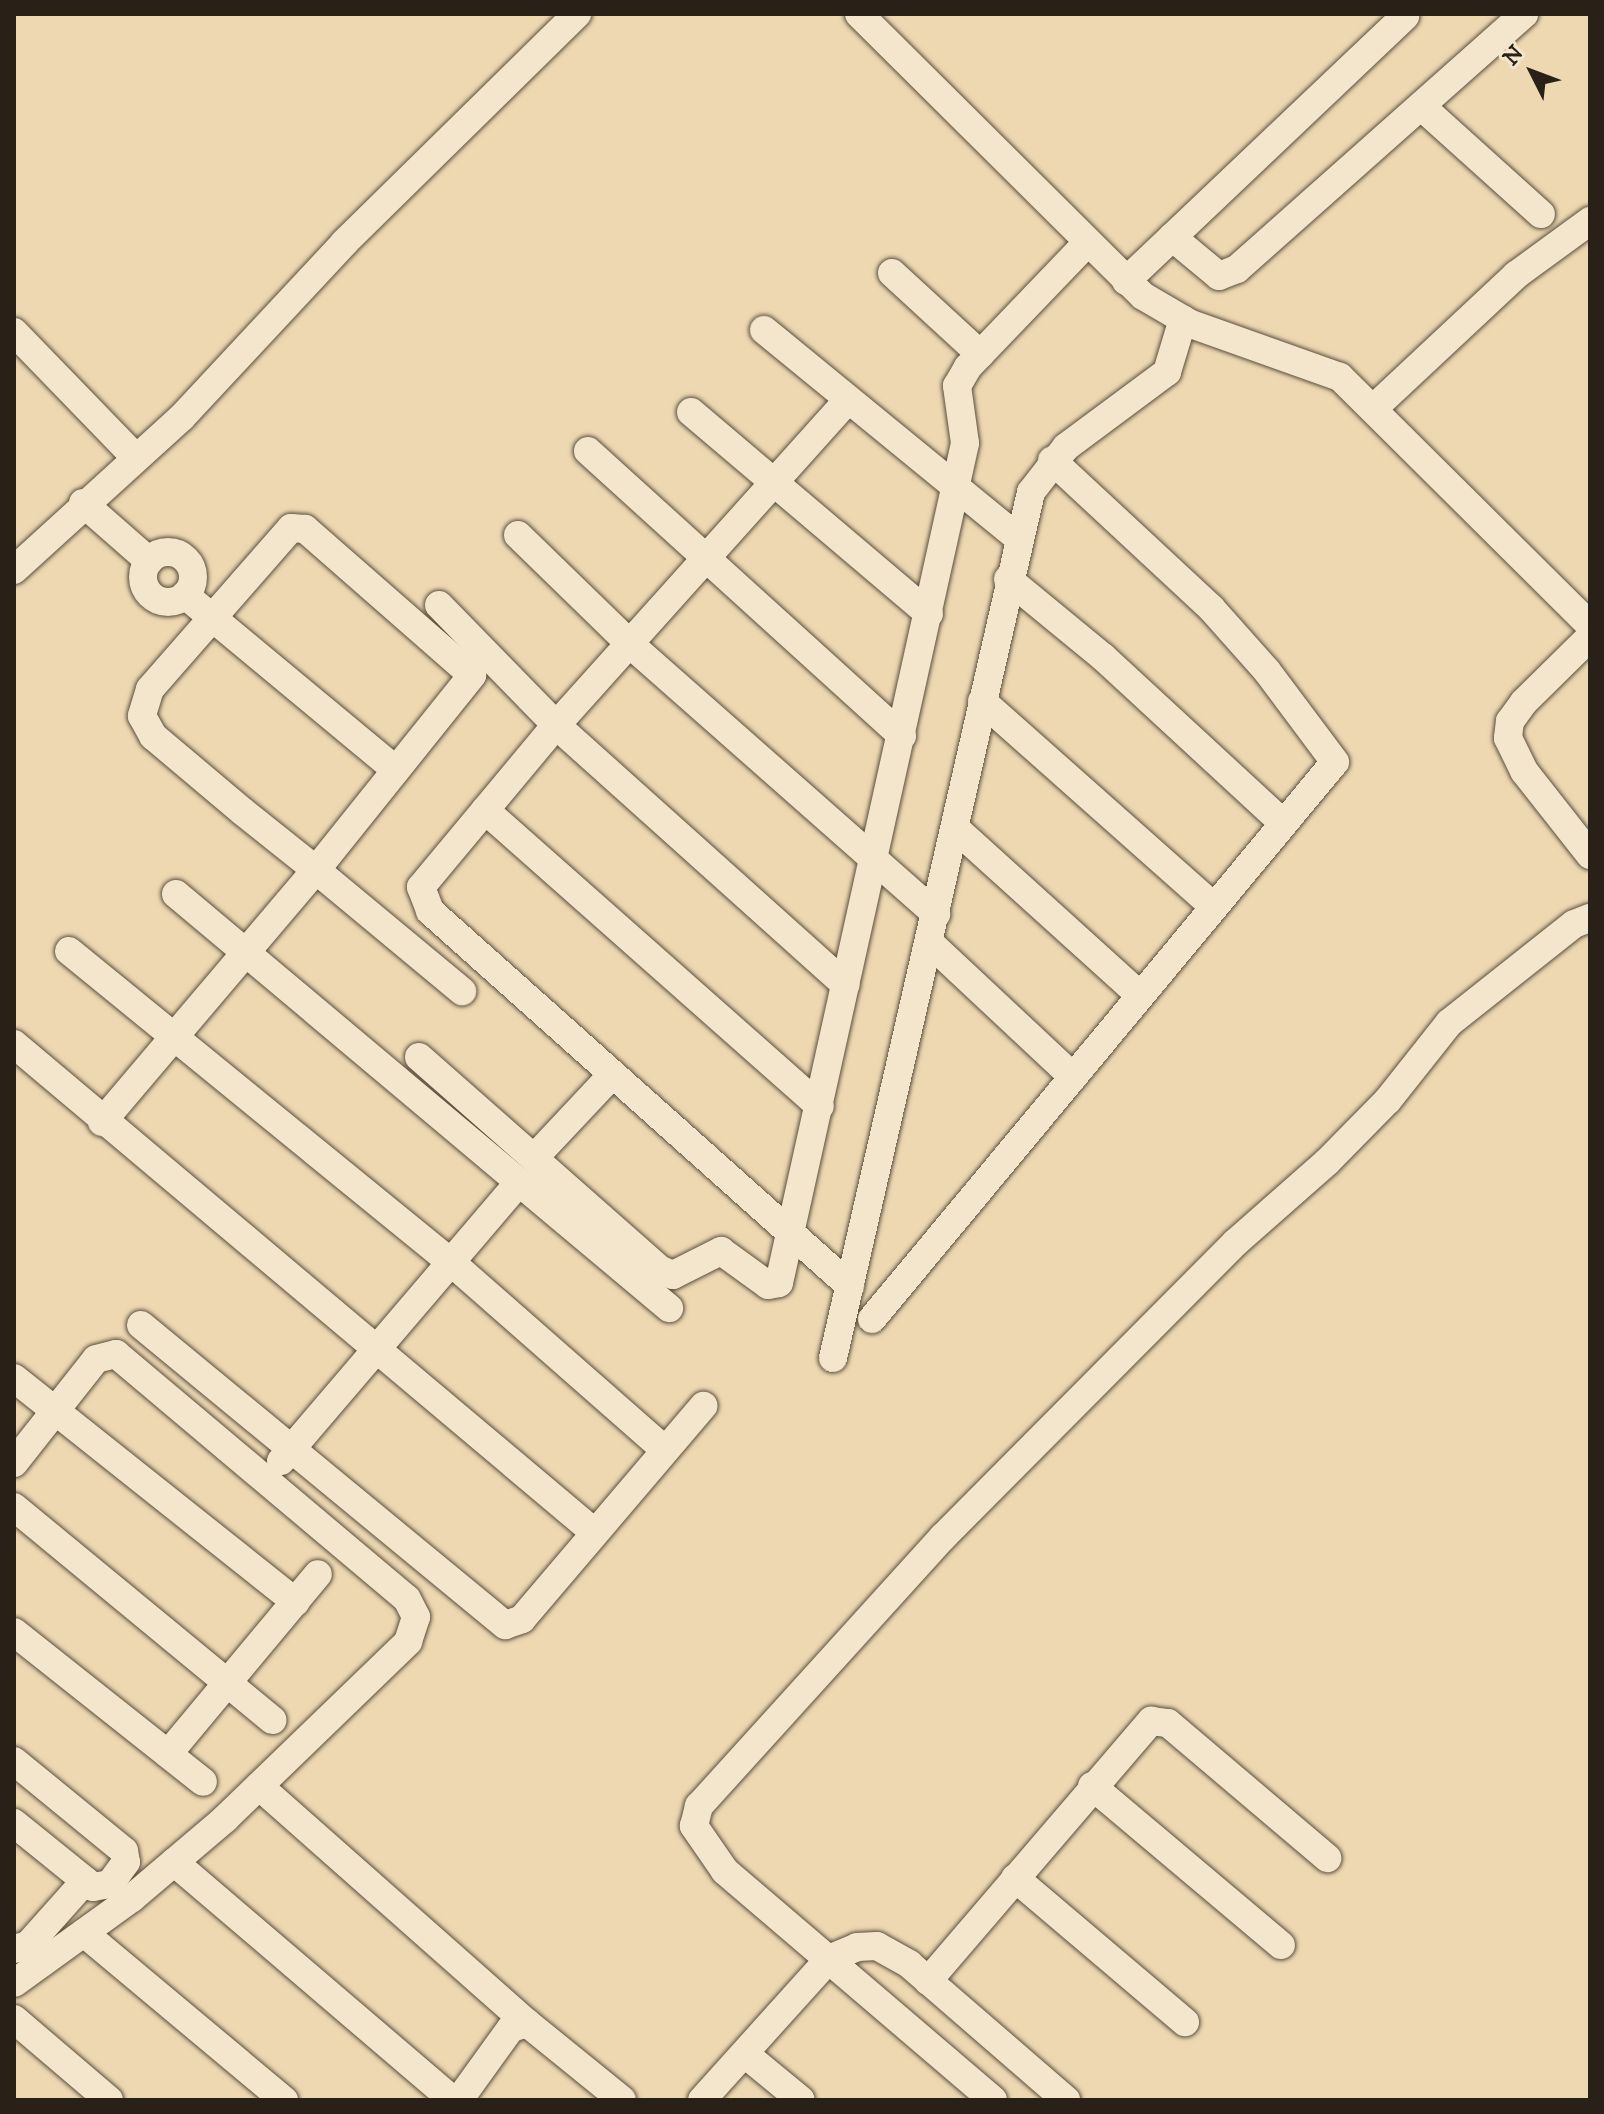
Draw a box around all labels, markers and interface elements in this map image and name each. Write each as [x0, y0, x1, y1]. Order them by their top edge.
north arrow [1492, 32, 1572, 112]
text: N [1498, 40, 1530, 71]

